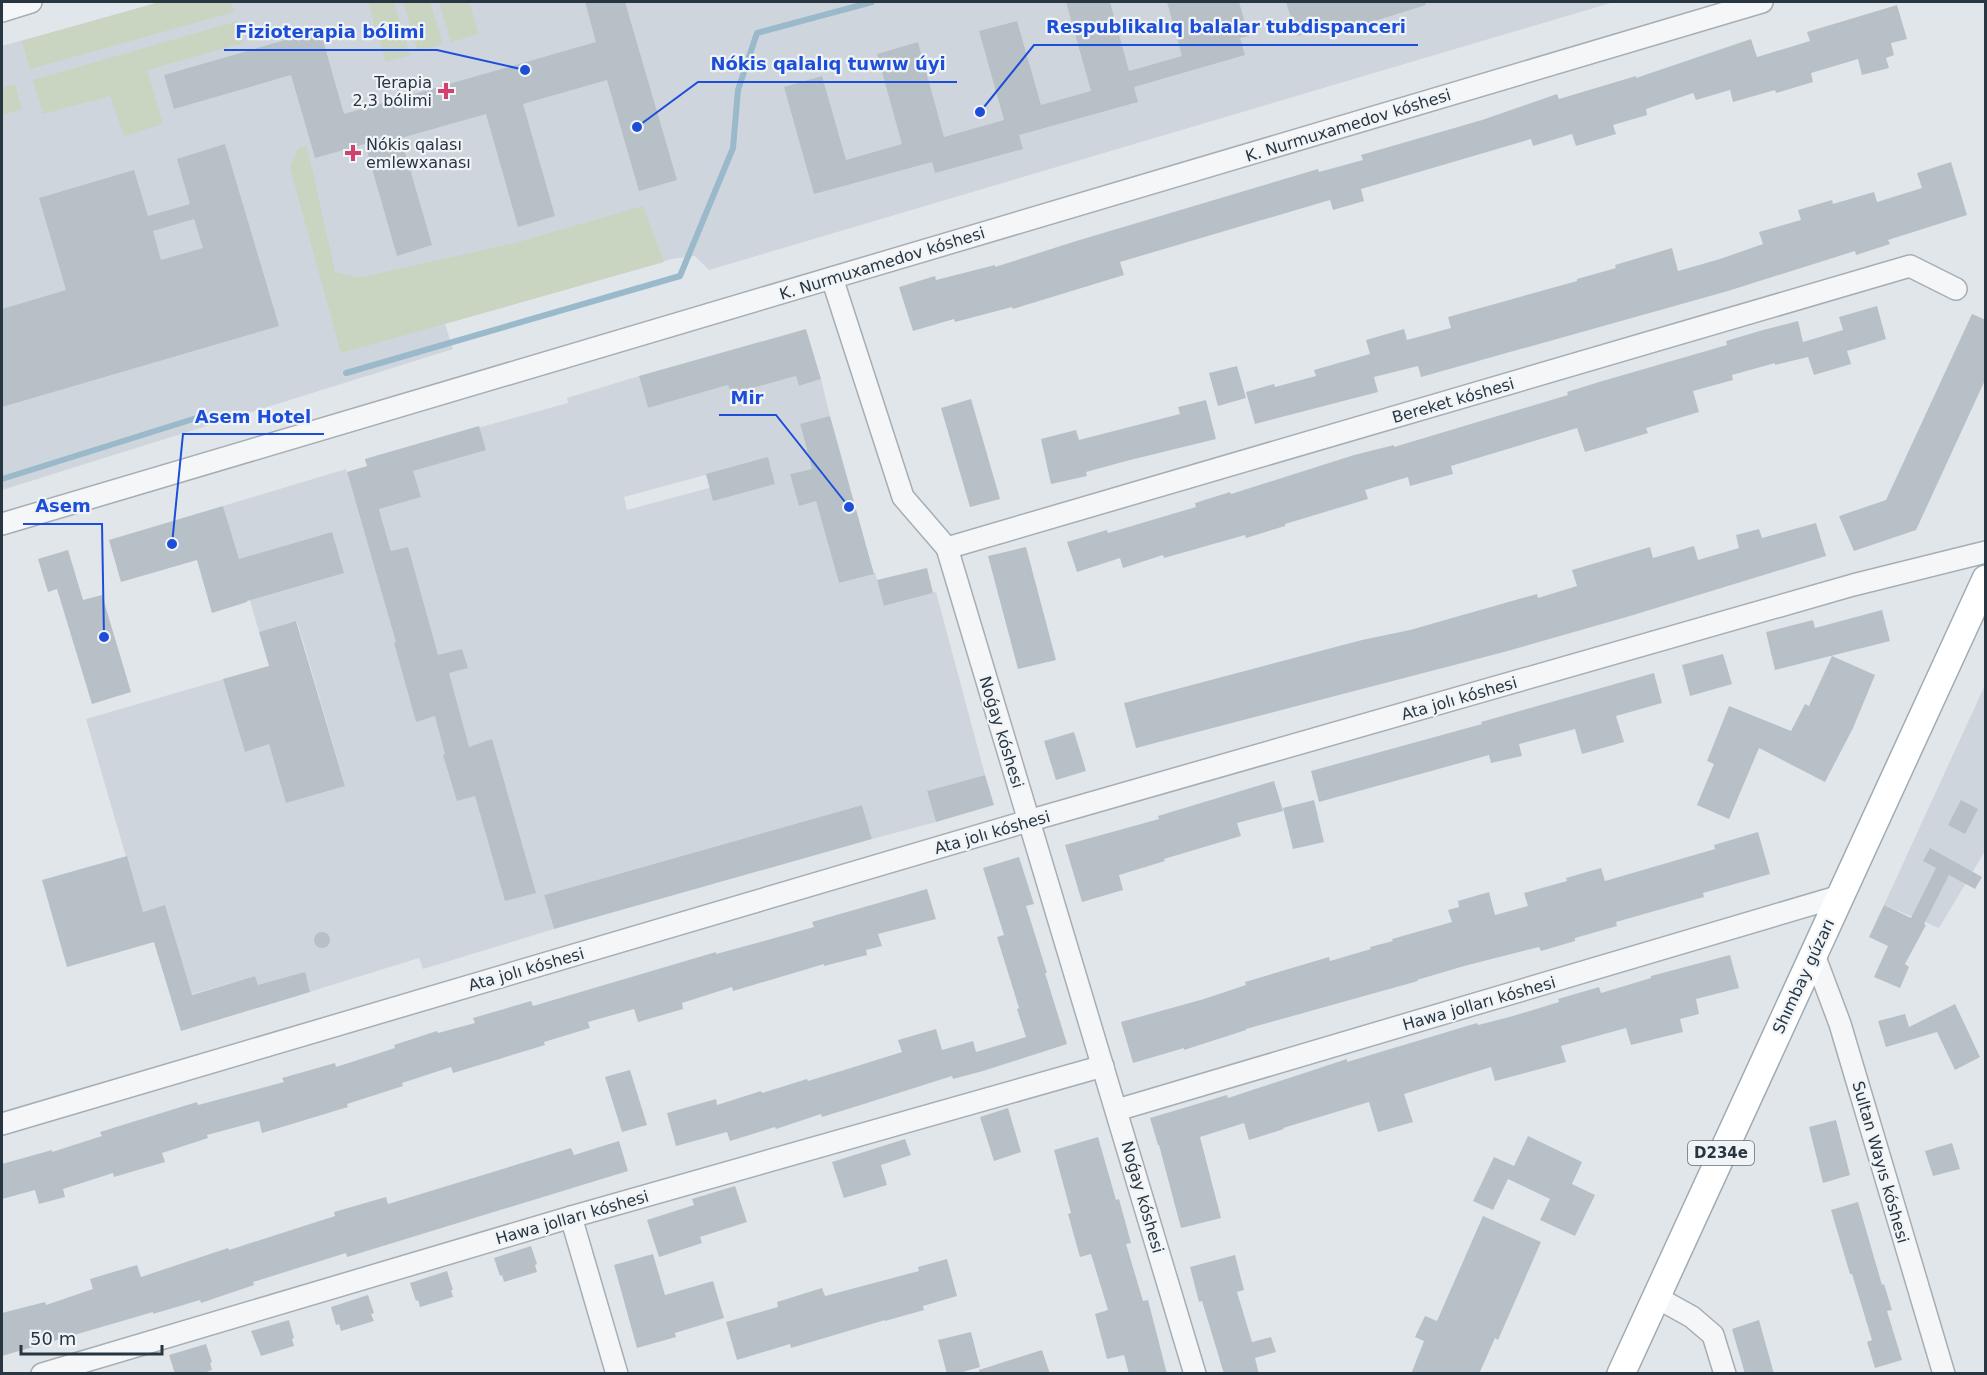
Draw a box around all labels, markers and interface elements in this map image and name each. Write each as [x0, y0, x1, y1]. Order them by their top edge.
callout: Respublikalıq balalar tubdispanceri [1034, 9, 1418, 45]
callout: Fizioterapia bólimi [224, 14, 437, 50]
text: Respublikalıq balalar tubdispanceri [1046, 16, 1406, 37]
text: Fizioterapia bólimi [235, 21, 425, 42]
callout: Nókis qalalıq tuwıw úyi [698, 46, 957, 82]
text: Nókis qalalıq tuwıw úyi [710, 53, 946, 74]
place label: Terapia 2,3 bólimi [353, 73, 432, 110]
marker: Terapia 2,3 bólimi [437, 82, 455, 100]
street label: K. Nurmuxamedov kóshesi [1243, 85, 1453, 166]
place label: Nókis qalası emlewxanası [366, 135, 471, 172]
marker: Nókis qalası emlewxanası [344, 144, 362, 162]
street label: K. Nurmuxamedov kóshesi [777, 223, 987, 304]
street label: Bereket kóshesi [1390, 374, 1516, 427]
callout: Mir [719, 379, 776, 415]
text: Mir [731, 387, 764, 408]
callout: Asem Hotel [183, 398, 324, 434]
text: Asem Hotel [195, 406, 311, 427]
callout: Asem [23, 488, 102, 524]
text: Asem [35, 495, 91, 516]
street label: Ata jolı kóshesi [1399, 673, 1519, 724]
street label: Noǵay kóshesi [975, 674, 1028, 790]
street label: Ata jolı kóshesi [932, 807, 1052, 858]
street label: Shımbay gúzarı [1769, 916, 1838, 1037]
street label: Ata jolı kóshesi [466, 944, 586, 995]
street label: Hawa jolları kóshesi [1400, 973, 1558, 1034]
street label: Sultan Wayıs kóshesi [1848, 1079, 1913, 1245]
street label: Noǵay kóshesi [1117, 1139, 1168, 1255]
road number: D234e [1688, 1141, 1754, 1165]
street label: Hawa jolları kóshesi [493, 1187, 651, 1248]
scale bar [21, 1318, 162, 1356]
text: 50 m [30, 1328, 76, 1349]

